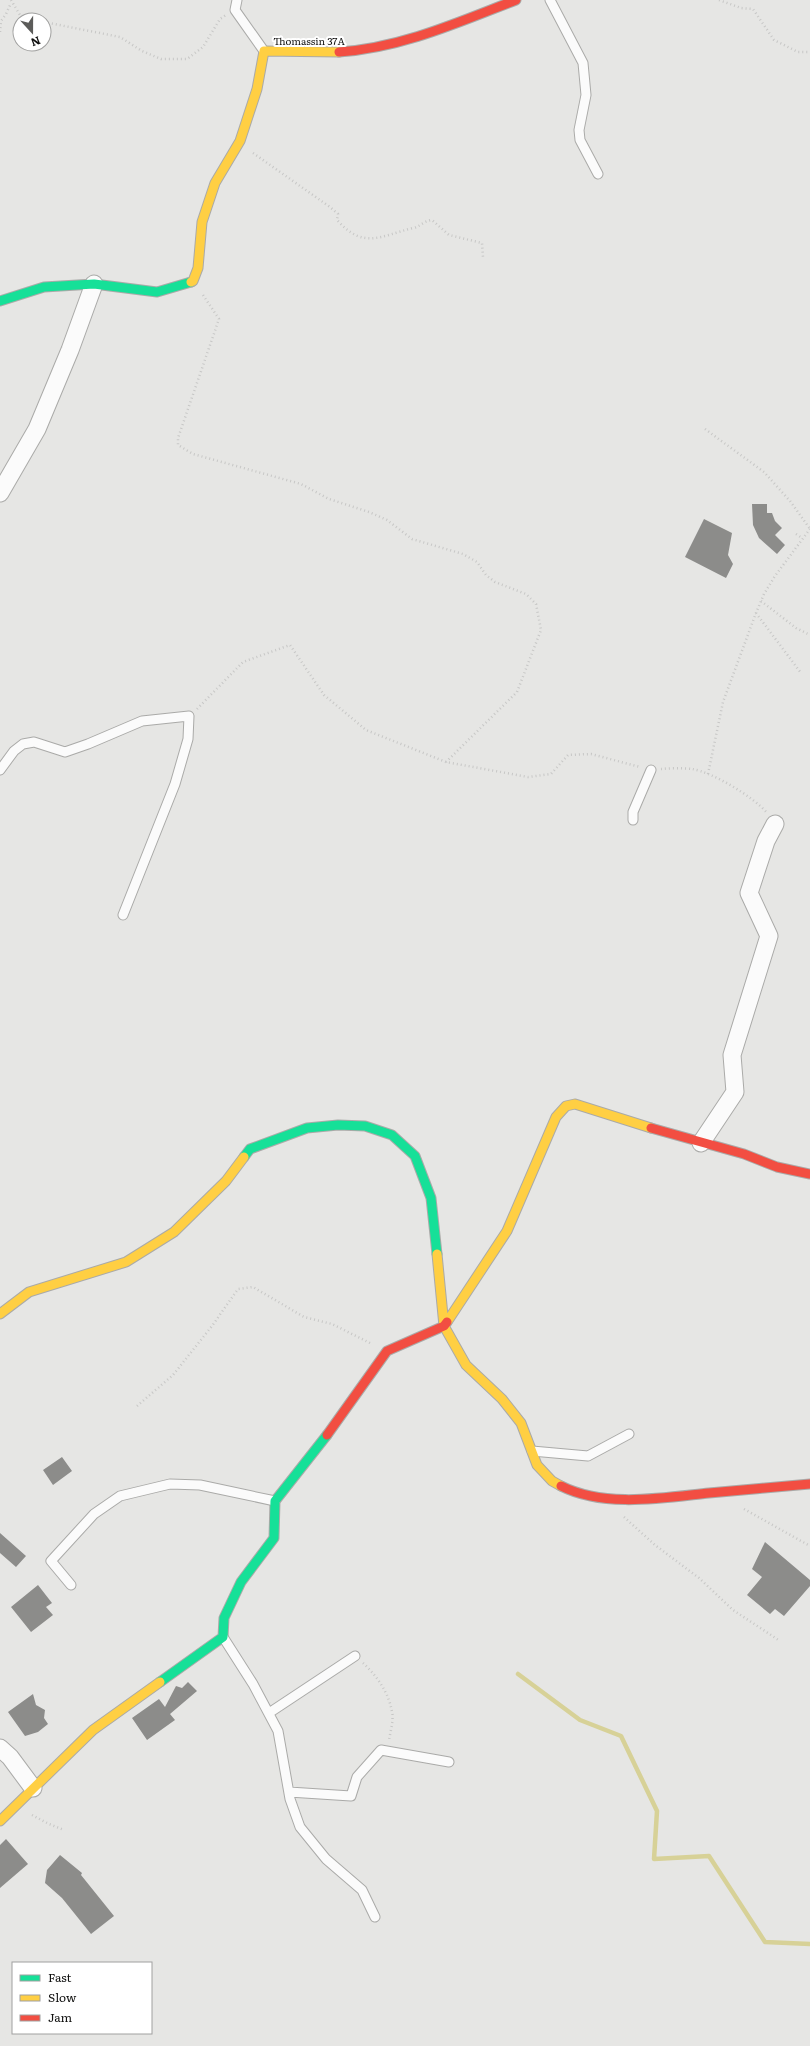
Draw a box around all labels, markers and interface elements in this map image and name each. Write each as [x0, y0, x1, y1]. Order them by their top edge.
north arrow [12, 12, 52, 52]
text: N [29, 33, 43, 51]
street label: Thomassin 37A [273, 33, 345, 48]
legend [12, 1962, 152, 2034]
text: Fast [48, 1968, 72, 1986]
text: Slow [48, 1988, 77, 2006]
text: Jam [48, 2008, 73, 2026]

